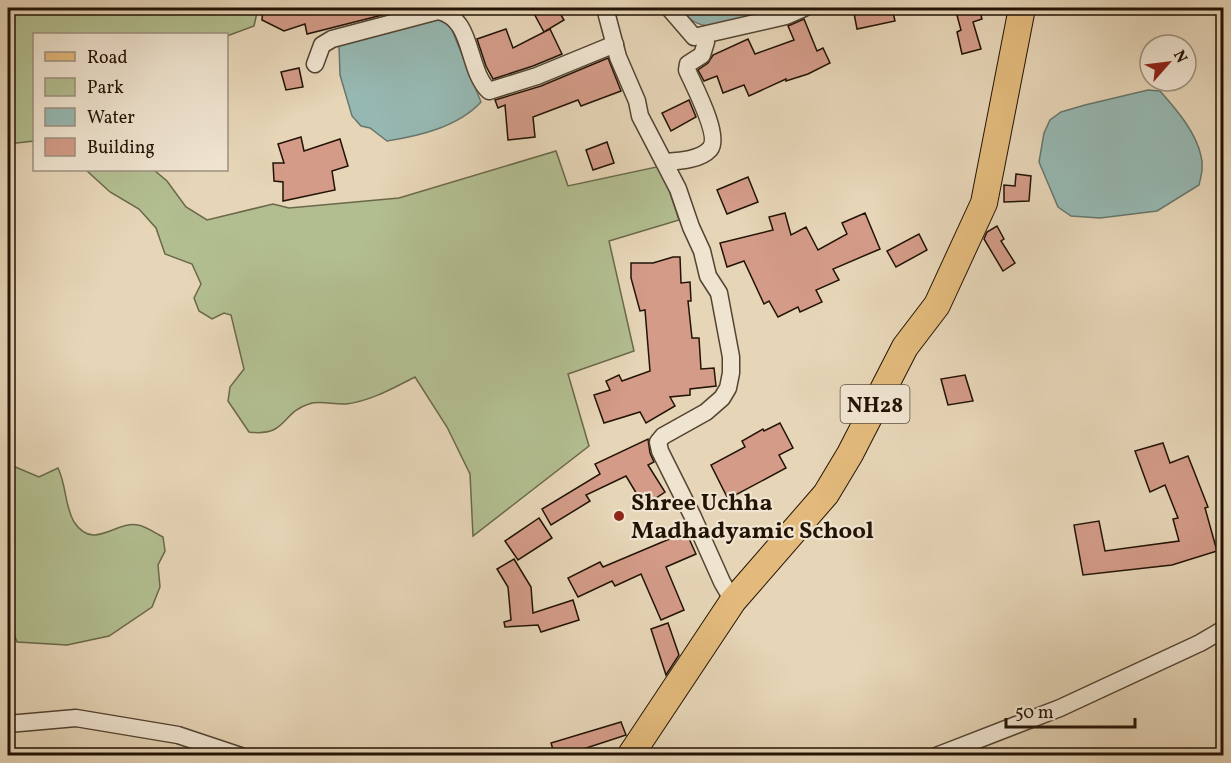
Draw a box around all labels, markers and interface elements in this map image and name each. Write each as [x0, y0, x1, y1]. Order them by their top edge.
legend [33, 33, 228, 171]
north arrow [1138, 33, 1198, 93]
text: Road [87, 46, 128, 71]
text: N [1167, 47, 1192, 68]
text: Park [87, 76, 124, 101]
text: Water [87, 106, 135, 131]
text: Building [87, 136, 155, 161]
road number: NH28 [840, 385, 910, 423]
place label: Shree Uchha Madhadyamic School [631, 487, 874, 549]
marker: Shree Uchha Madhadyamic School [612, 509, 626, 523]
scale bar [1006, 691, 1135, 729]
text: 50 m [1015, 701, 1054, 726]

